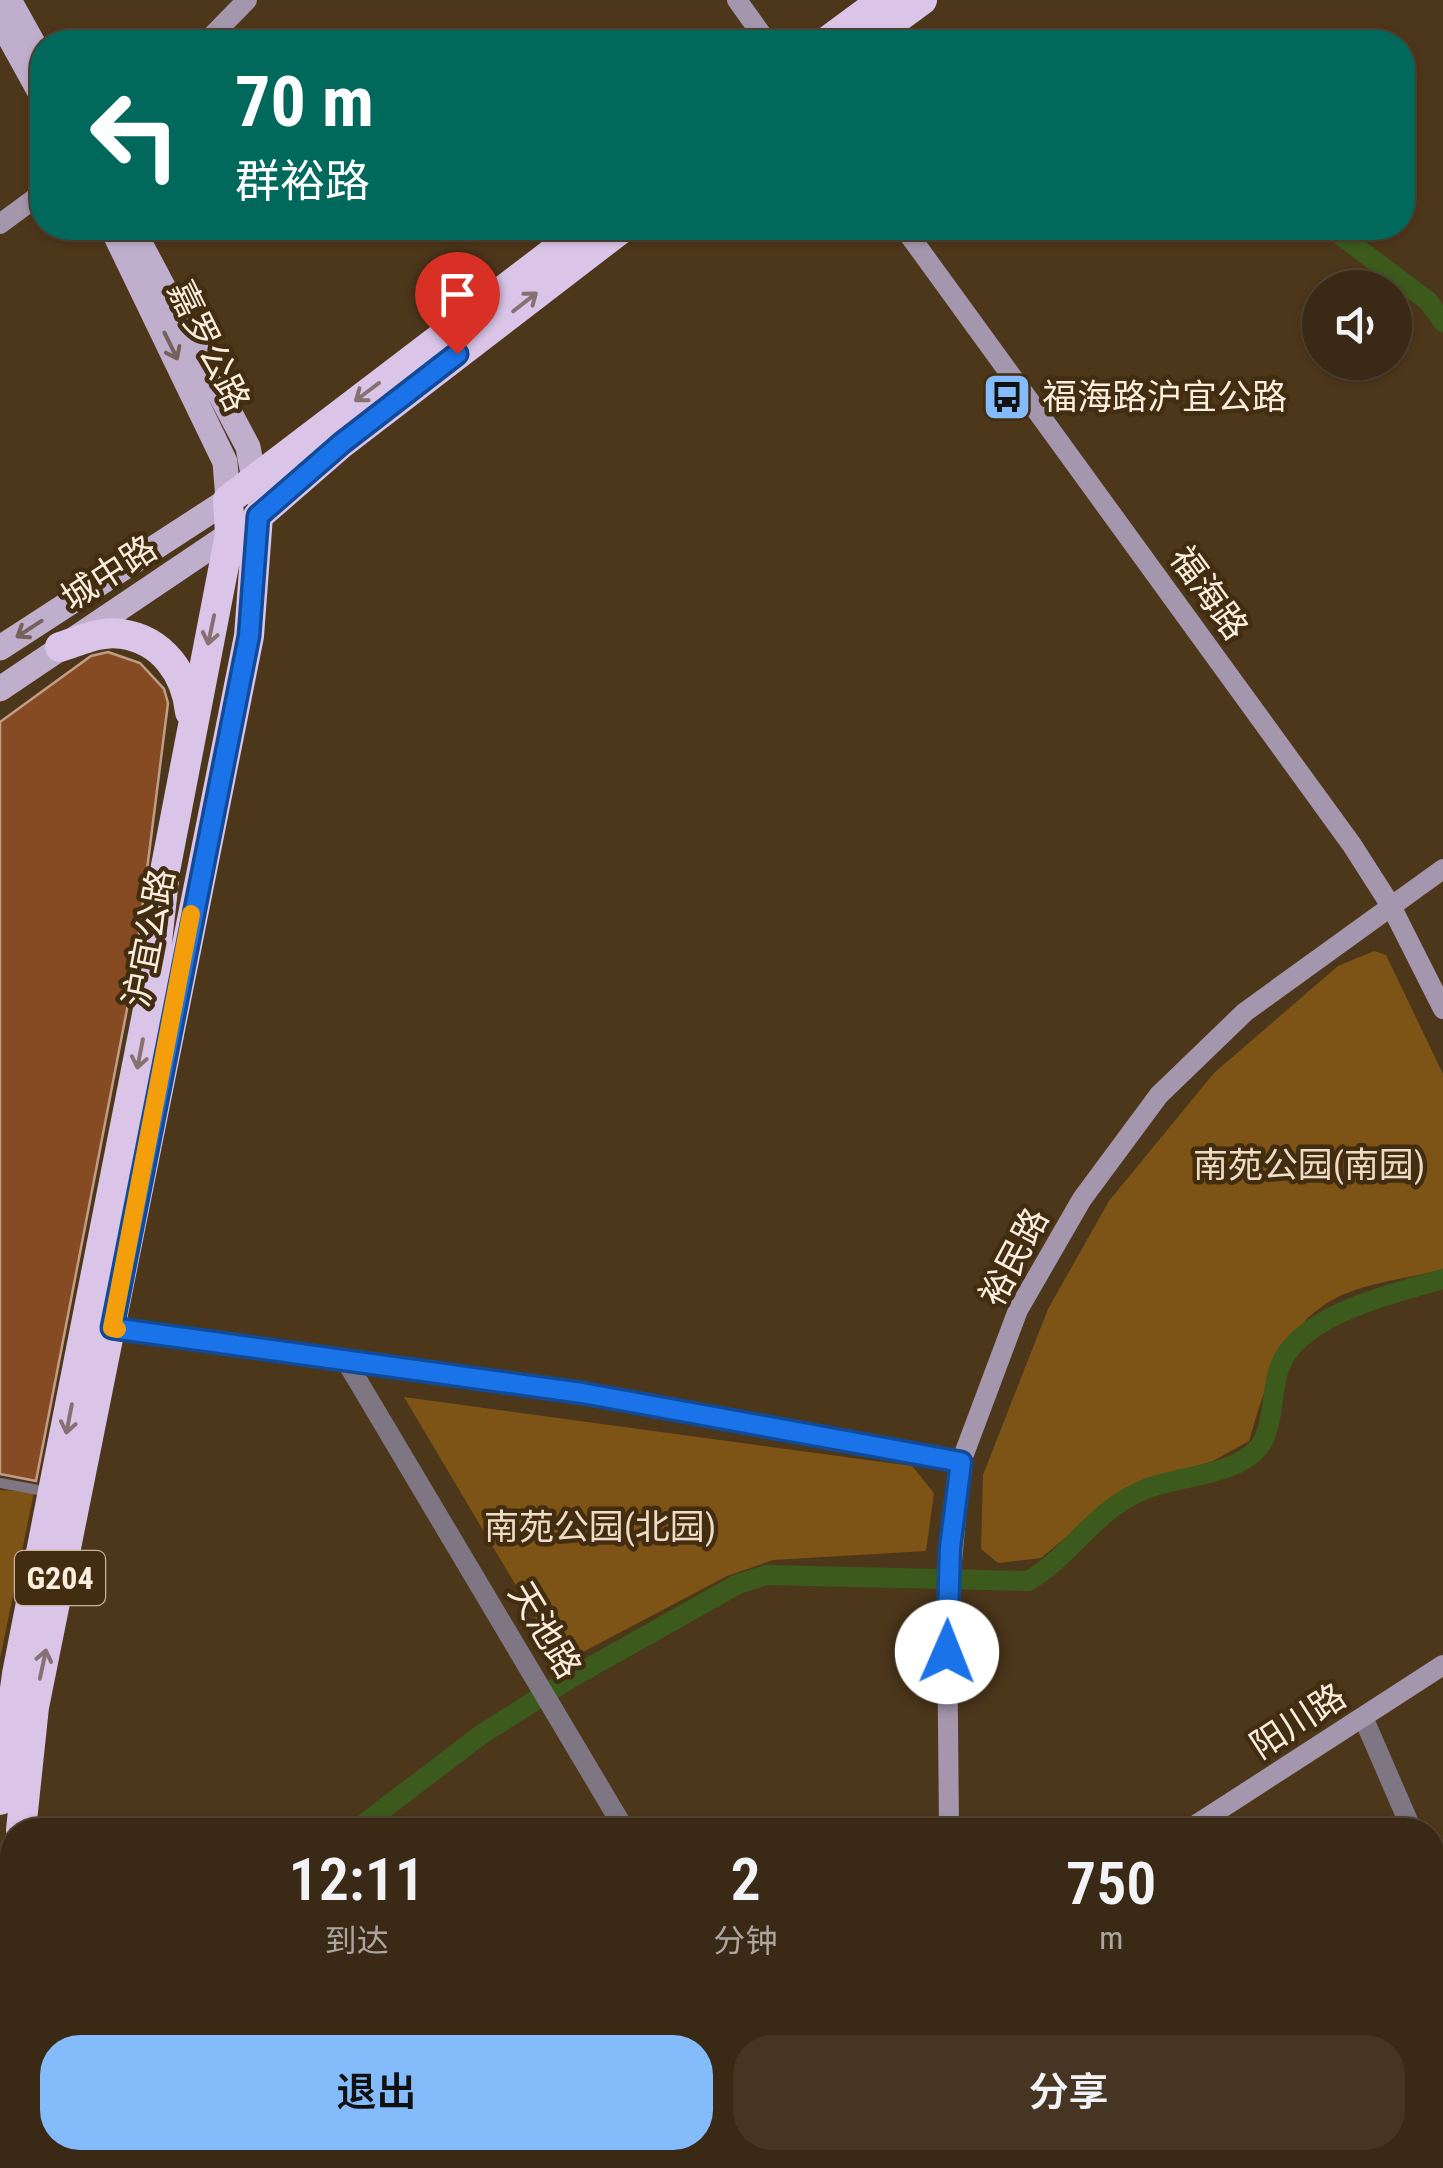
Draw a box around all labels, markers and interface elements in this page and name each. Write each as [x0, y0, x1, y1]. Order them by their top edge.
text: 70 m [235, 61, 374, 143]
icon: left [70, 70, 200, 200]
text: 群裕路 [235, 155, 370, 208]
pin [415, 252, 500, 355]
icon: arrive [430, 267, 485, 322]
map controls [1302, 270, 1412, 380]
button: sound [1302, 270, 1412, 380]
street label: 嘉罗公路 [159, 274, 258, 418]
one-way arrow [511, 292, 538, 313]
one-way arrow [162, 331, 181, 361]
bus stop icon: 福海路沪宜公路 [981, 371, 1033, 423]
place label: 福海路沪宜公路 [1042, 377, 1287, 418]
one-way arrow [354, 381, 381, 402]
street label: 城中路 [54, 528, 164, 619]
street label: 福海路 [1161, 539, 1256, 648]
one-way arrow [200, 613, 219, 645]
one-way arrow [15, 619, 44, 640]
street label: 沪宜公路 [116, 865, 183, 1011]
one-way arrow [129, 1037, 148, 1069]
park label: 南苑公园(南园) [1193, 1145, 1425, 1186]
street label: 裕民路 [972, 1201, 1057, 1313]
one-way arrow [59, 1402, 78, 1434]
park label: 南苑公园(北园) [484, 1507, 716, 1548]
road number: G204 [15, 1551, 105, 1605]
street label: 天池路 [500, 1575, 589, 1686]
position arrow [895, 1600, 999, 1704]
one-way arrow [34, 1649, 53, 1681]
street label: 阳川路 [1243, 1676, 1353, 1767]
text: 12:11 [288, 1844, 425, 1915]
text: 2 [730, 1844, 761, 1915]
text: 750 [1066, 1848, 1157, 1919]
text: m [1099, 1919, 1123, 1957]
text: 到达 [325, 1922, 389, 1960]
text: 分钟 [714, 1922, 778, 1960]
button: 退出 [40, 2035, 713, 2150]
button: 分享 [733, 2035, 1405, 2150]

